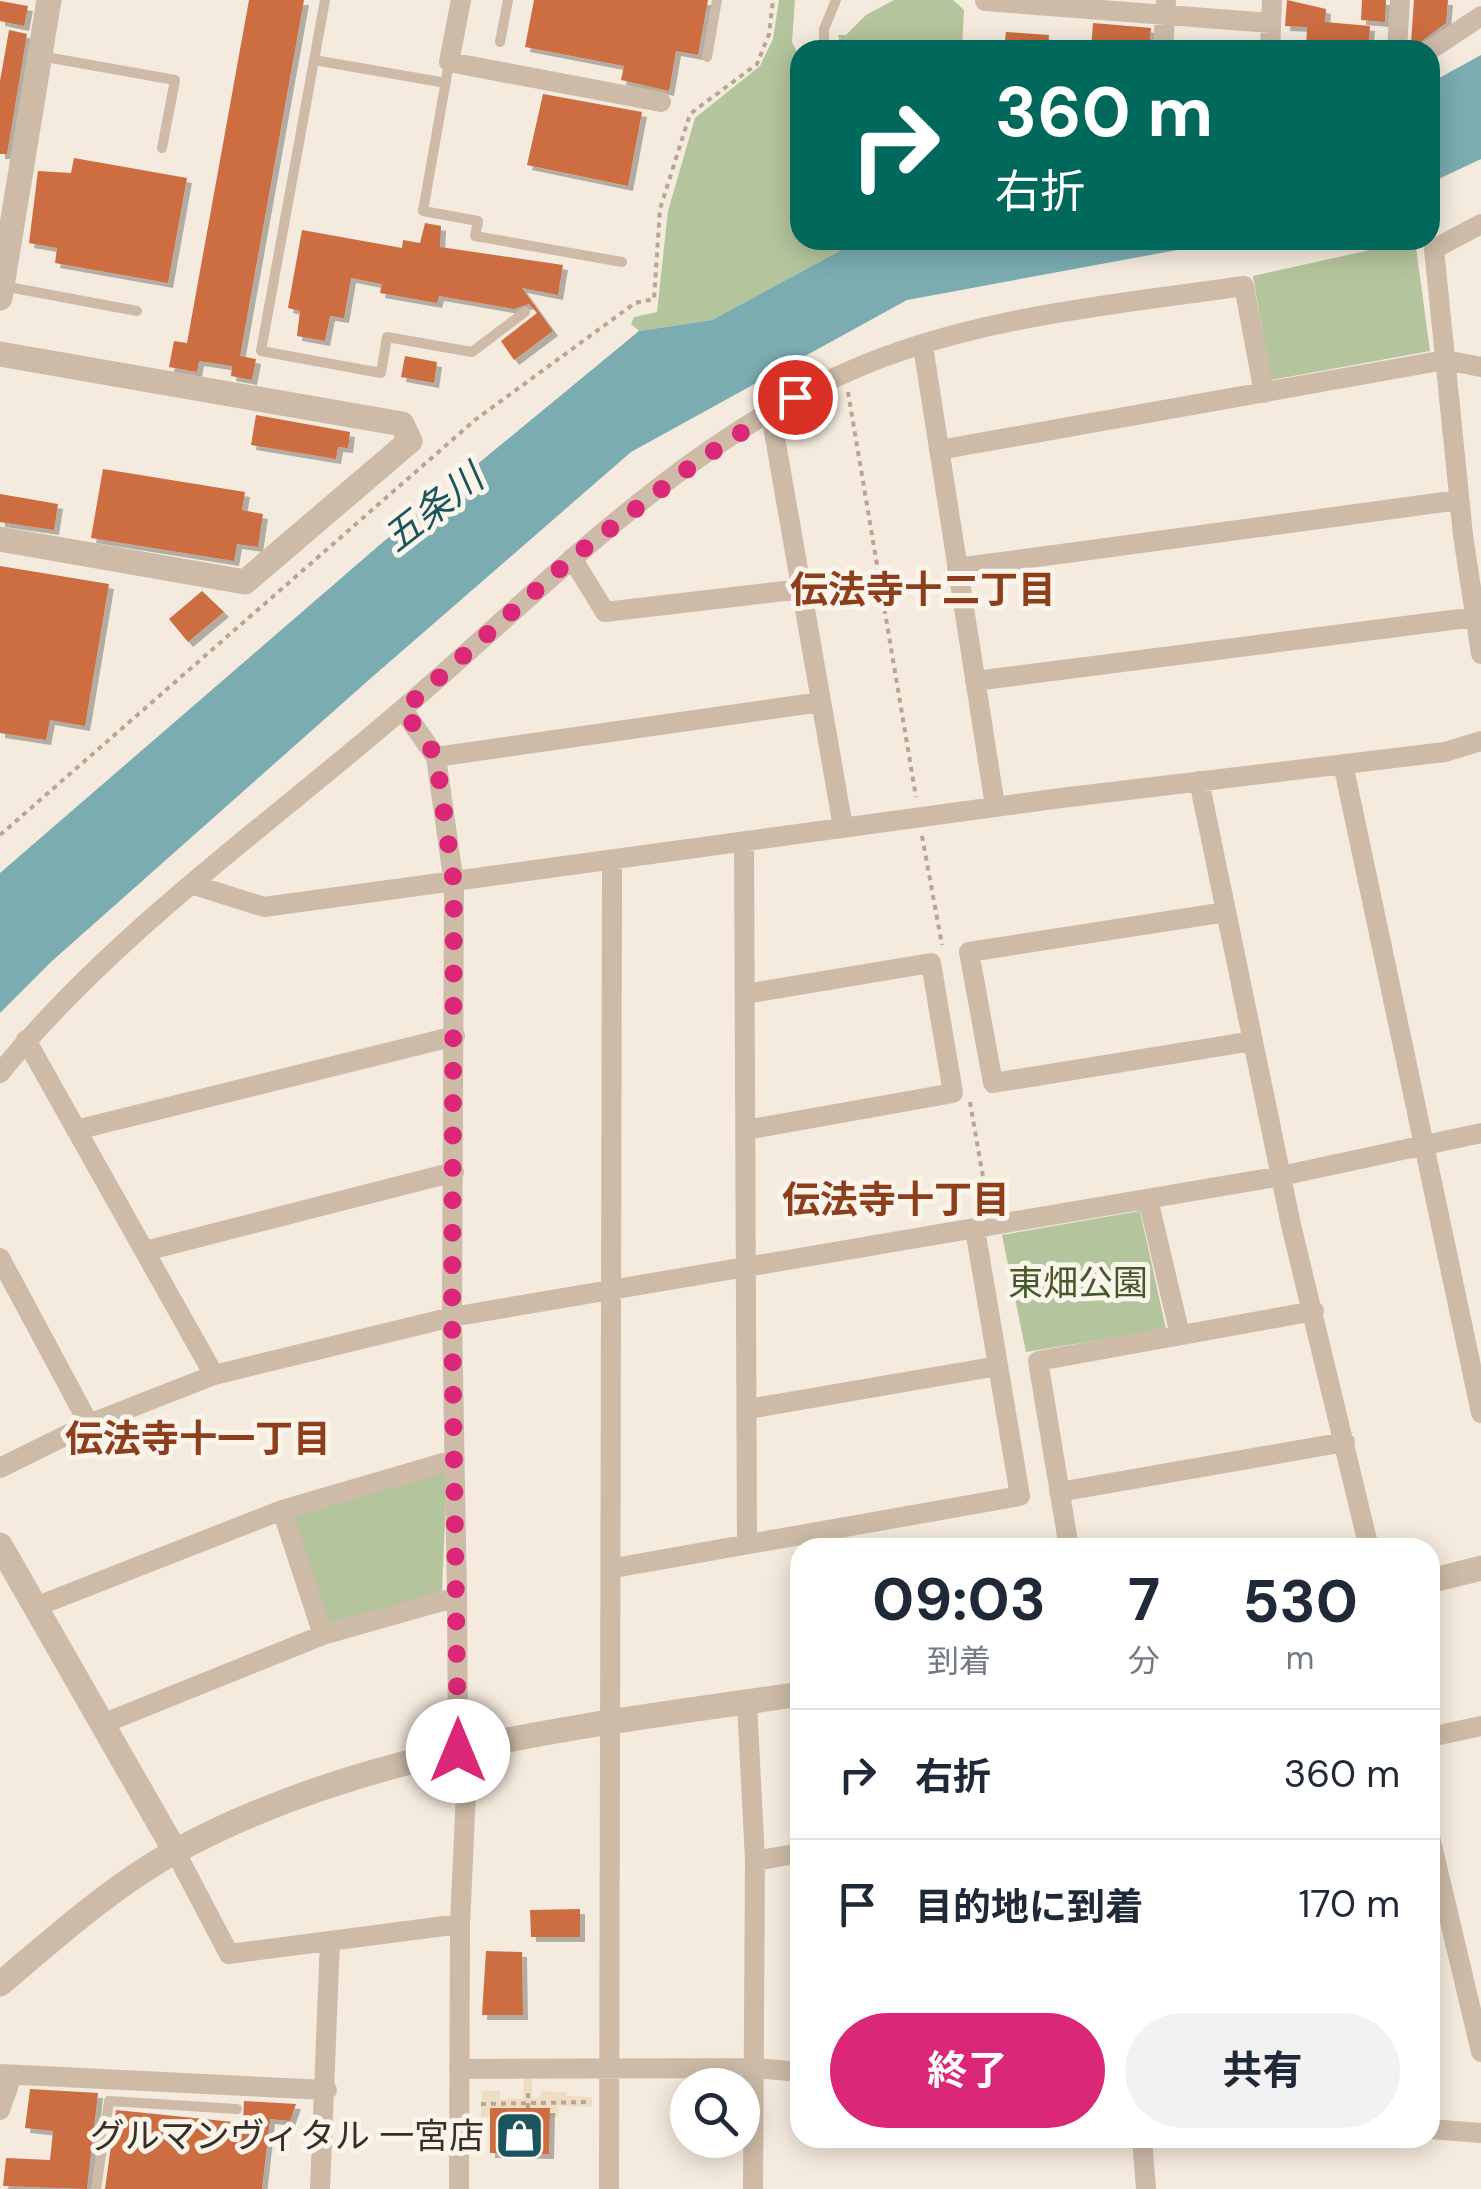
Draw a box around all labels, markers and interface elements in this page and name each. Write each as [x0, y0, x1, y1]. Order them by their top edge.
text: 360 m [995, 67, 1213, 158]
icon: right [830, 80, 960, 210]
text: 右折 [995, 162, 1085, 221]
pin [753, 355, 838, 440]
icon: arrive [768, 370, 823, 425]
water label: 五条川 [373, 451, 496, 563]
district label: 伝法寺十二丁目 [790, 565, 1056, 615]
district label: 伝法寺十丁目 [782, 1175, 1010, 1225]
park label: 東畑公園 [1008, 1260, 1148, 1306]
district label: 伝法寺十一丁目 [65, 1414, 331, 1464]
text: 09:03 [872, 1560, 1046, 1639]
text: 7 [1128, 1560, 1160, 1639]
text: 530 [1242, 1562, 1358, 1641]
text: m [1286, 1637, 1314, 1679]
text: 到着 [927, 1640, 991, 1682]
text: 分 [1128, 1640, 1160, 1682]
position arrow [406, 1699, 510, 1803]
icon: right [830, 1747, 885, 1802]
text: 360 m [1284, 1749, 1400, 1799]
text: 右折 [915, 1752, 991, 1802]
icon: arrive [830, 1877, 885, 1932]
text: 170 m [1298, 1879, 1400, 1929]
text: 目的地に到着 [915, 1882, 1143, 1932]
button: 終了 [830, 2013, 1105, 2128]
button: 共有 [1125, 2013, 1400, 2128]
map controls [670, 2068, 760, 2158]
button: search [670, 2068, 760, 2158]
shop icon: グルマンヴィタル 一宮店 [493, 2110, 545, 2162]
place label: グルマンヴィタル 一宮店 [90, 2113, 484, 2159]

